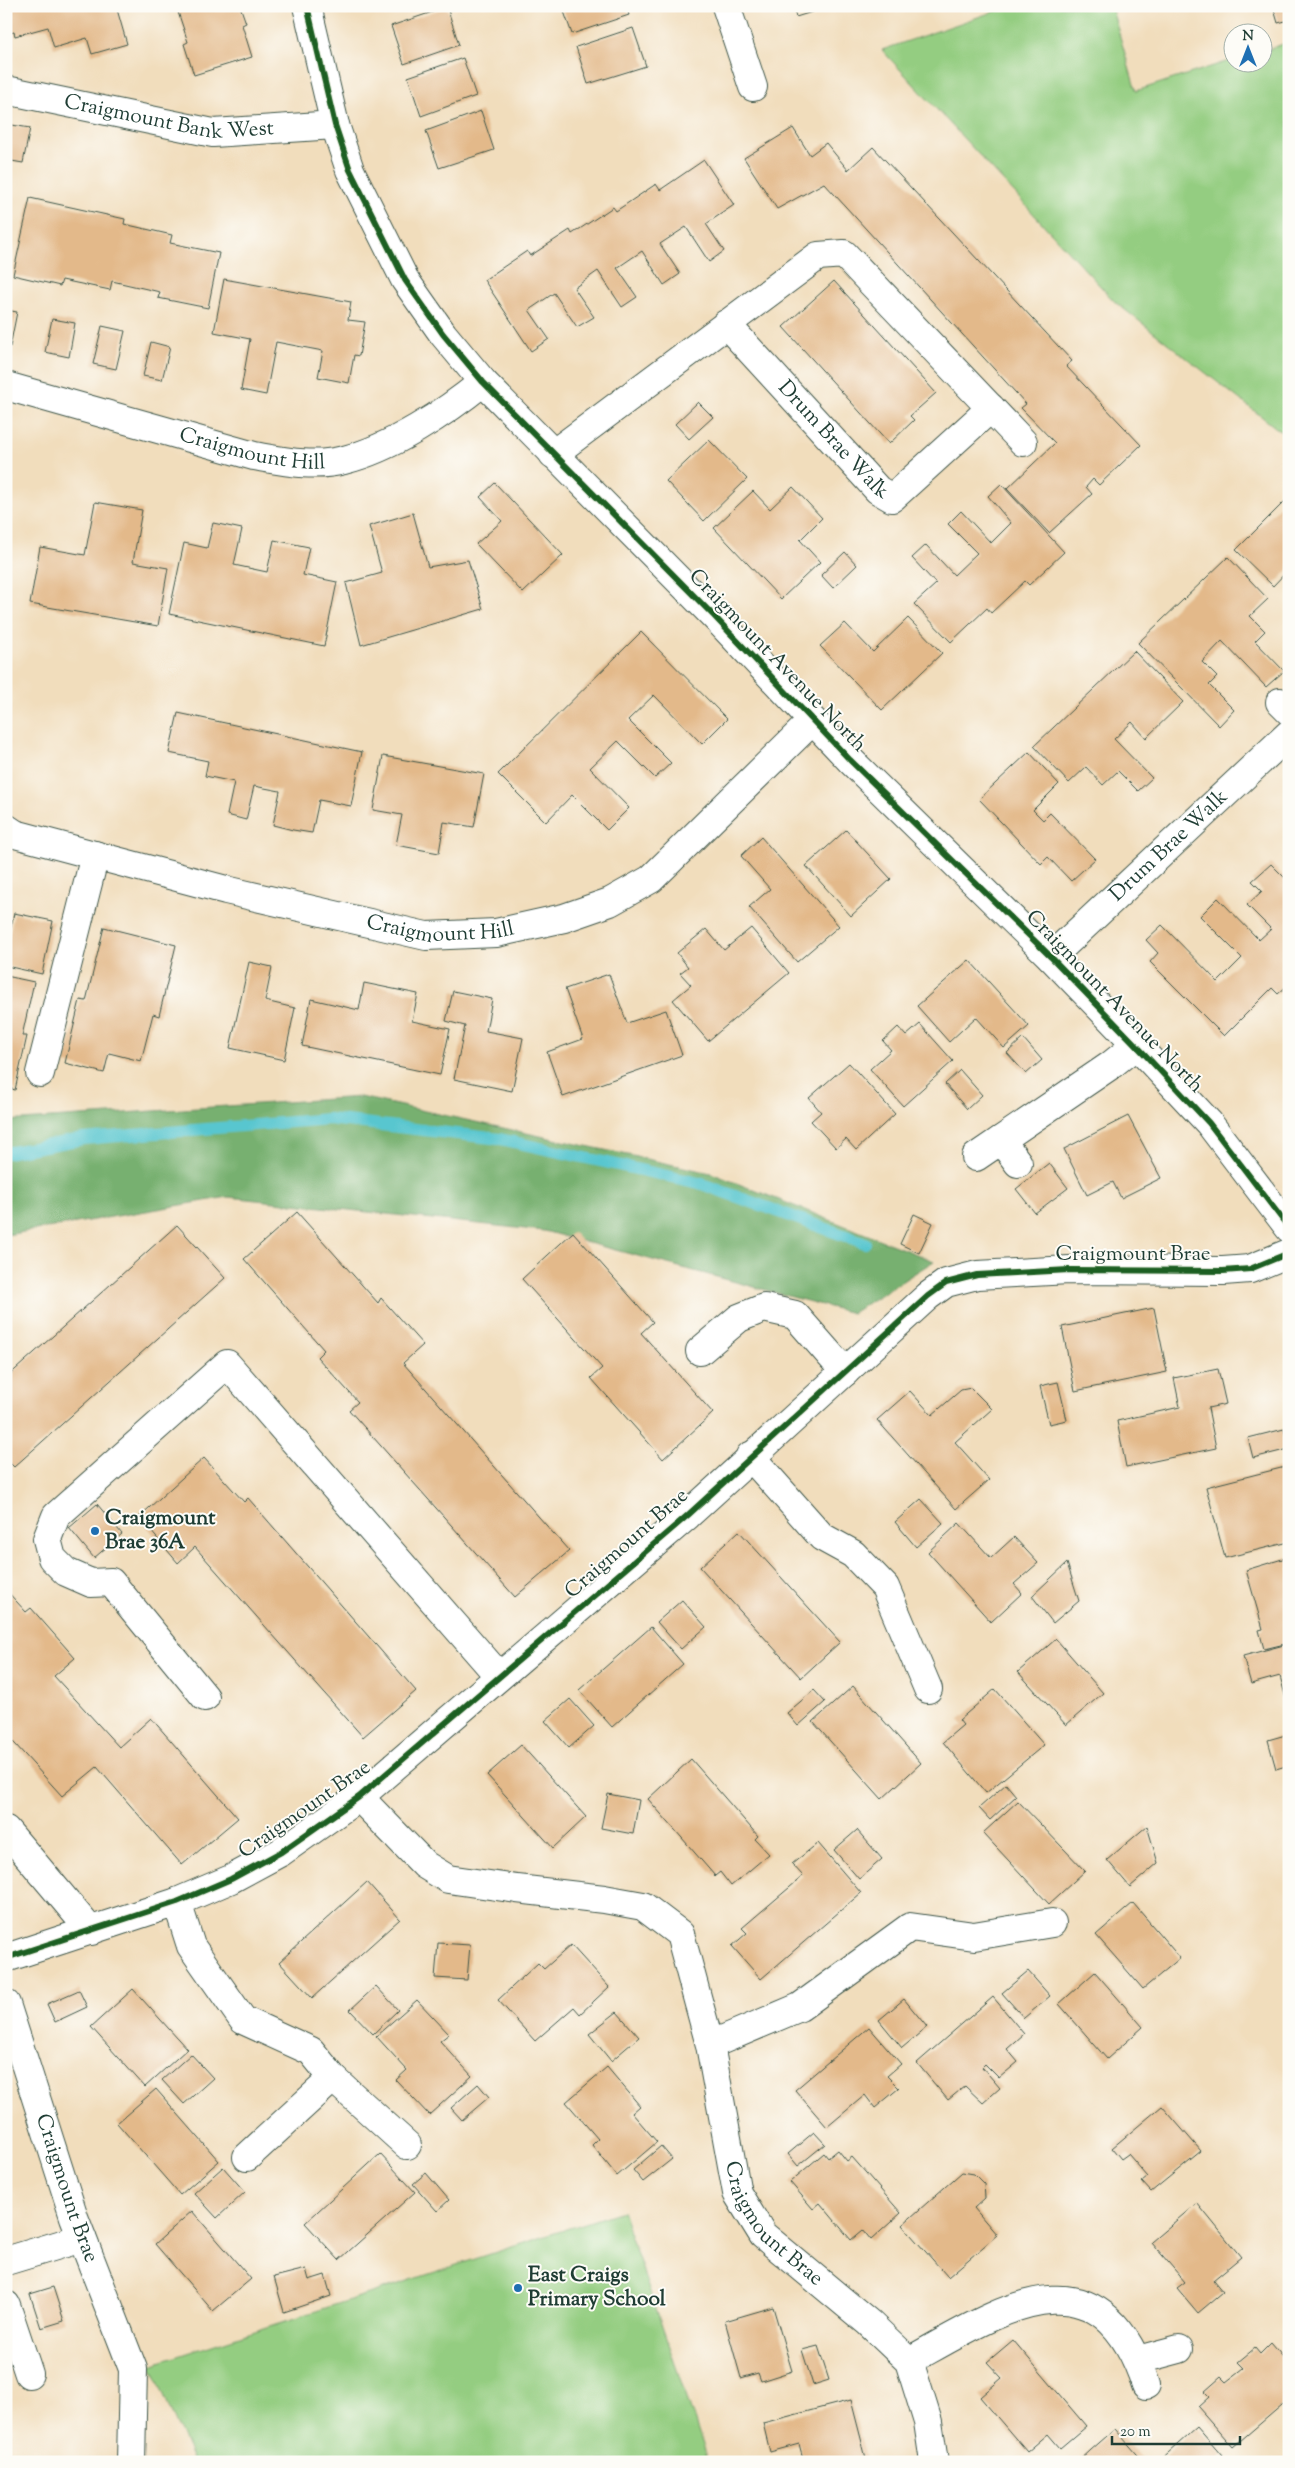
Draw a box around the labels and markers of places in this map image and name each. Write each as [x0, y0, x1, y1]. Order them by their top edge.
place label: Craigmount Brae 36A [105, 1504, 216, 1558]
marker: Craigmount Brae 36A [89, 1525, 101, 1537]
place label: East Craigs Primary School [528, 2261, 666, 2315]
marker: East Craigs Primary School [512, 2282, 524, 2294]

